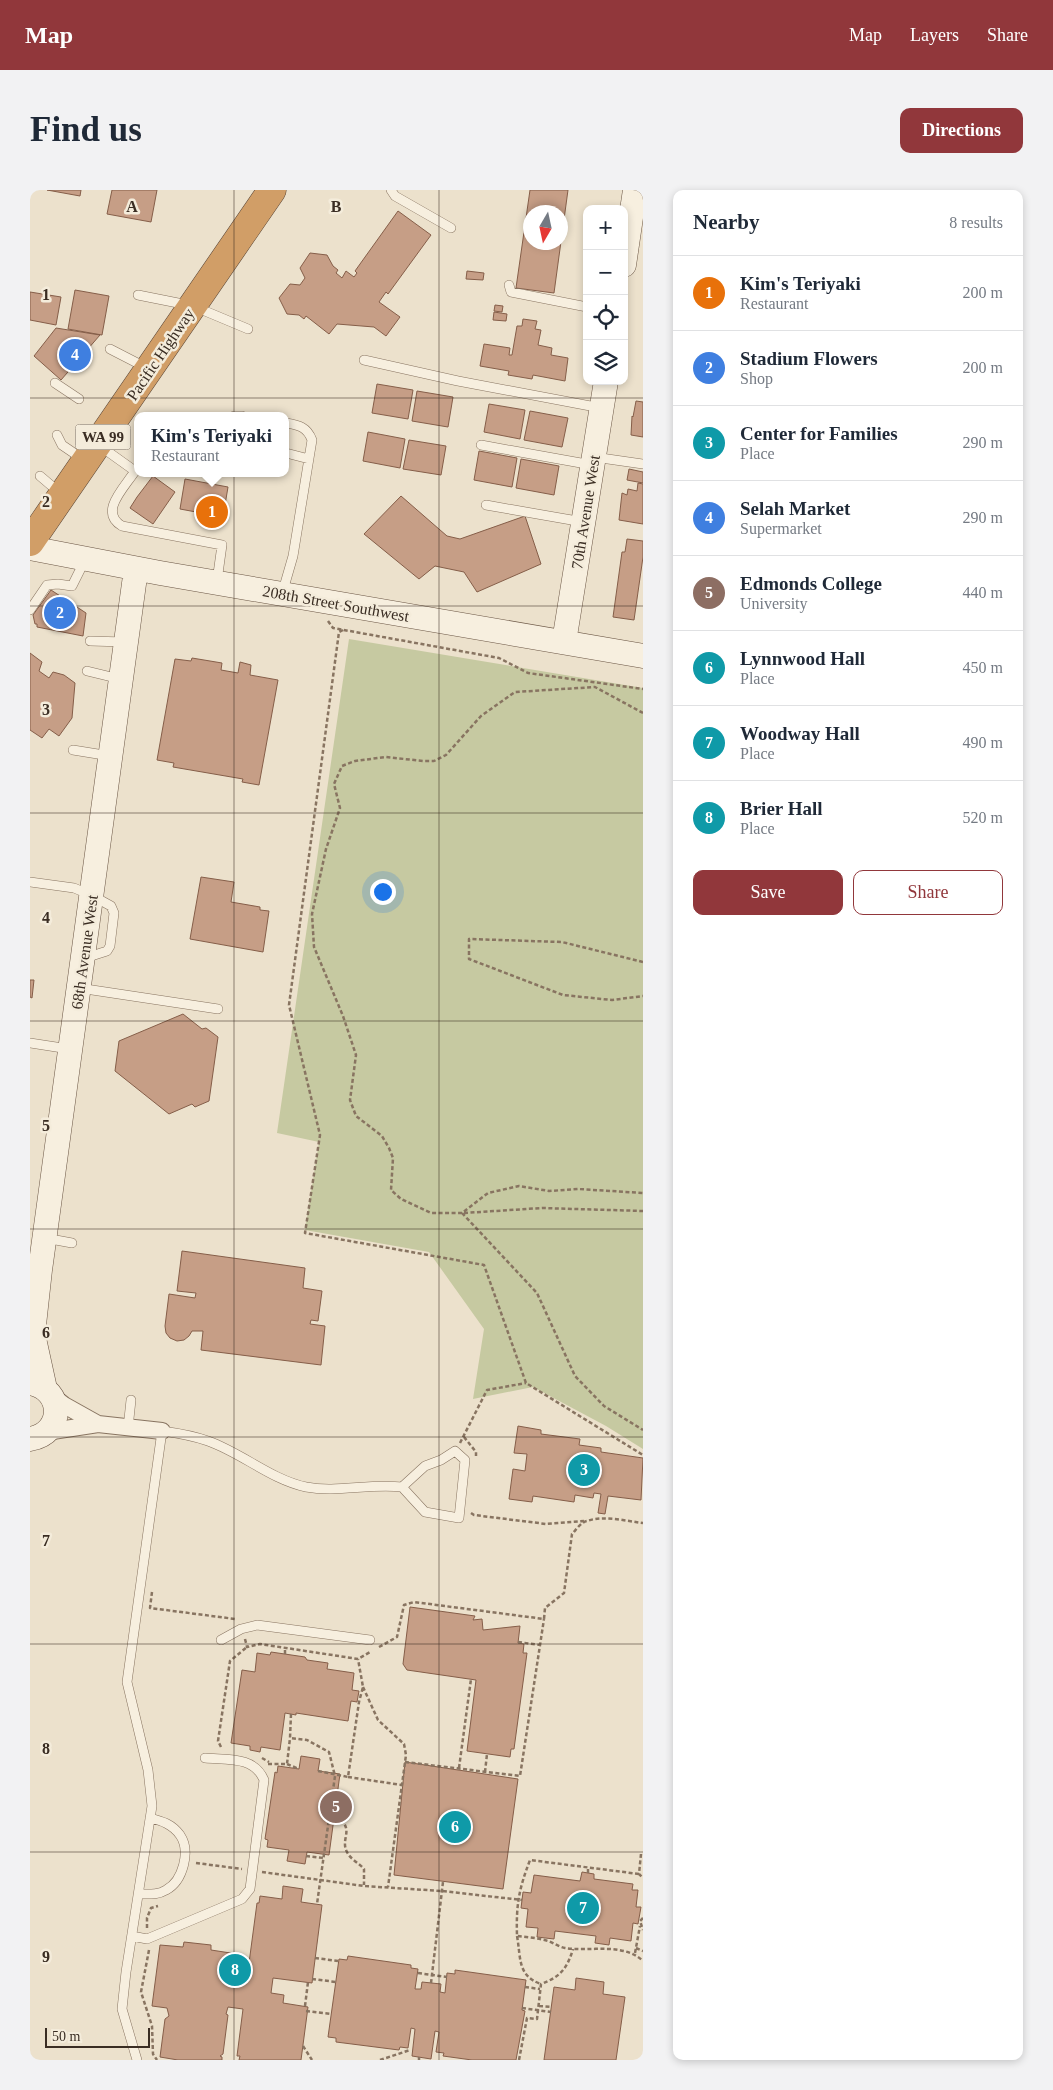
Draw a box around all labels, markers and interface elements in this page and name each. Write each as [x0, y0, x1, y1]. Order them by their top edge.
text: Map [25, 22, 73, 48]
text: Map [849, 25, 882, 45]
text: Layers [910, 25, 959, 45]
text: Share [987, 25, 1028, 45]
button: Directions [900, 108, 1023, 153]
text: Find us [30, 110, 142, 149]
text: A [126, 198, 138, 215]
text: B [331, 198, 342, 215]
north arrow [523, 205, 568, 250]
map controls [583, 205, 628, 385]
button: + [583, 205, 628, 250]
text: Nearby [693, 210, 760, 234]
text: 8 results [949, 214, 1003, 231]
button: − [583, 250, 628, 295]
text: Kim's Teriyaki [740, 273, 861, 294]
text: 1 [705, 284, 713, 301]
text: 200 m [963, 284, 1003, 301]
text: 1 [42, 286, 50, 303]
button: locate [583, 295, 628, 340]
text: Restaurant [740, 295, 808, 312]
street label: Pacific Highway [123, 305, 198, 404]
pin: 4 [59, 336, 91, 374]
button: layers [583, 340, 628, 385]
text: Stadium Flowers [740, 348, 878, 369]
text: 2 [705, 359, 713, 376]
text: 200 m [963, 359, 1003, 376]
text: Shop [740, 370, 773, 387]
popup [134, 412, 289, 477]
text: Center for Families [740, 423, 898, 444]
road number: WA 99 [76, 424, 130, 450]
text: Kim's Teriyaki [151, 425, 272, 446]
text: 3 [705, 434, 713, 451]
text: 290 m [963, 434, 1003, 451]
text: Place [740, 445, 775, 462]
text: Restaurant [151, 447, 219, 464]
street label: 70th Avenue West [568, 453, 603, 570]
text: 2 [42, 493, 50, 510]
pin: 1 [196, 493, 228, 531]
text: Selah Market [740, 498, 850, 519]
text: 4 [705, 509, 713, 526]
text: 290 m [963, 509, 1003, 526]
text: Supermarket [740, 520, 822, 537]
text: Edmonds College [740, 573, 882, 594]
street label: 208th Street Southwest [261, 582, 411, 625]
text: 5 [705, 584, 713, 601]
text: 440 m [963, 584, 1003, 601]
pin: 2 [44, 594, 76, 632]
text: University [740, 595, 808, 612]
text: Lynnwood Hall [740, 648, 865, 669]
text: 6 [705, 659, 713, 676]
text: 450 m [963, 659, 1003, 676]
text: Place [740, 670, 775, 687]
text: 3 [42, 701, 50, 718]
text: Woodway Hall [740, 723, 860, 744]
text: 7 [705, 734, 713, 751]
text: 490 m [963, 734, 1003, 751]
text: Place [740, 745, 775, 762]
text: Brier Hall [740, 798, 823, 819]
text: 8 [705, 809, 713, 826]
text: 520 m [963, 809, 1003, 826]
text: Place [740, 820, 775, 837]
button: Save [693, 870, 843, 915]
button: Share [853, 870, 1003, 915]
your location [370, 879, 396, 905]
street label: 68th Avenue West [68, 893, 101, 1010]
text: 4 [42, 909, 50, 926]
text: 5 [42, 1117, 50, 1134]
text: 6 [42, 1324, 50, 1341]
pin: 3 [568, 1451, 600, 1489]
text: 7 [42, 1532, 50, 1549]
text: 8 [42, 1740, 50, 1757]
pin: 5 [320, 1788, 352, 1826]
pin: 6 [439, 1808, 471, 1846]
pin: 7 [567, 1889, 599, 1927]
text: 9 [42, 1948, 50, 1965]
pin: 8 [219, 1951, 251, 1989]
scale bar [45, 2025, 150, 2048]
text: 50 m [52, 2029, 80, 2044]

